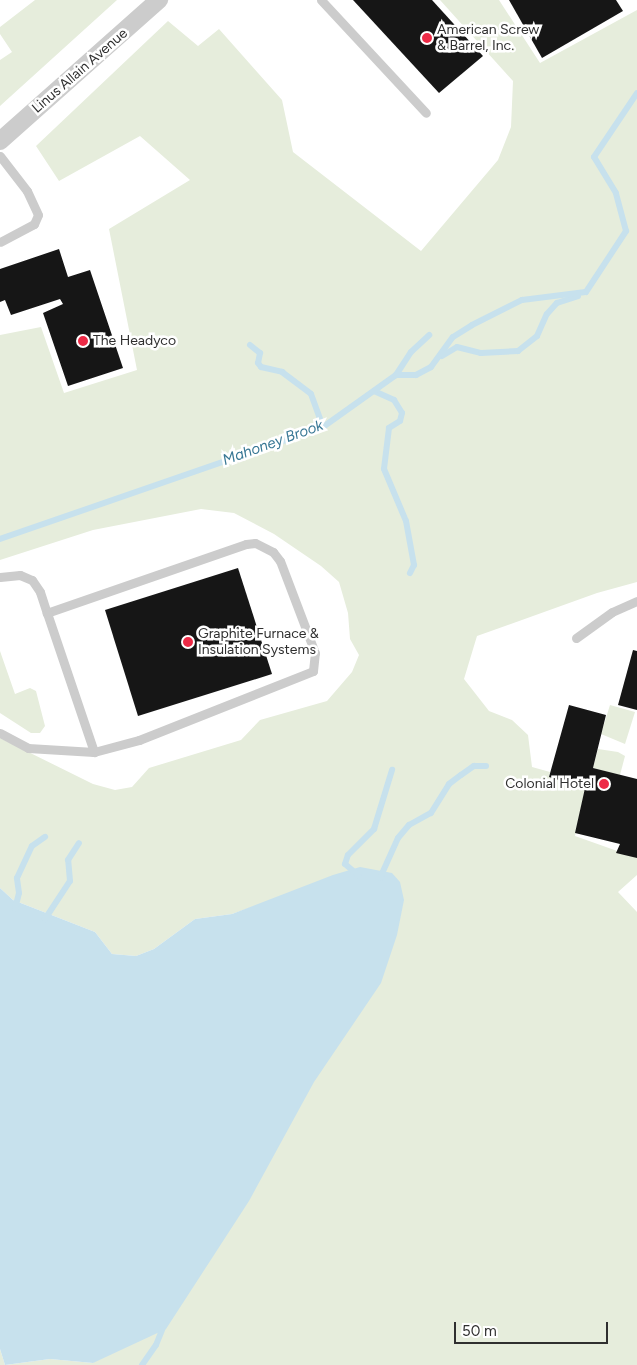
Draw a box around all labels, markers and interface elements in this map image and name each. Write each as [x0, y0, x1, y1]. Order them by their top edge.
place label: American Screw & Barrel, Inc. [437, 22, 539, 54]
street label: Linus Allain Avenue [29, 25, 131, 117]
marker: American Screw & Barrel, Inc. [421, 32, 433, 44]
place label: The Headyco [93, 333, 176, 349]
marker: The Headyco [77, 335, 89, 347]
water label: Mahoney Brook [220, 416, 326, 470]
place label: Graphite Furnace & Insulation Systems [198, 626, 319, 658]
marker: Graphite Furnace & Insulation Systems [182, 636, 194, 648]
place label: Colonial Hotel [505, 776, 594, 792]
marker: Colonial Hotel [598, 778, 610, 790]
scale bar [457, 1312, 611, 1344]
text: 50 m [462, 1322, 497, 1340]

